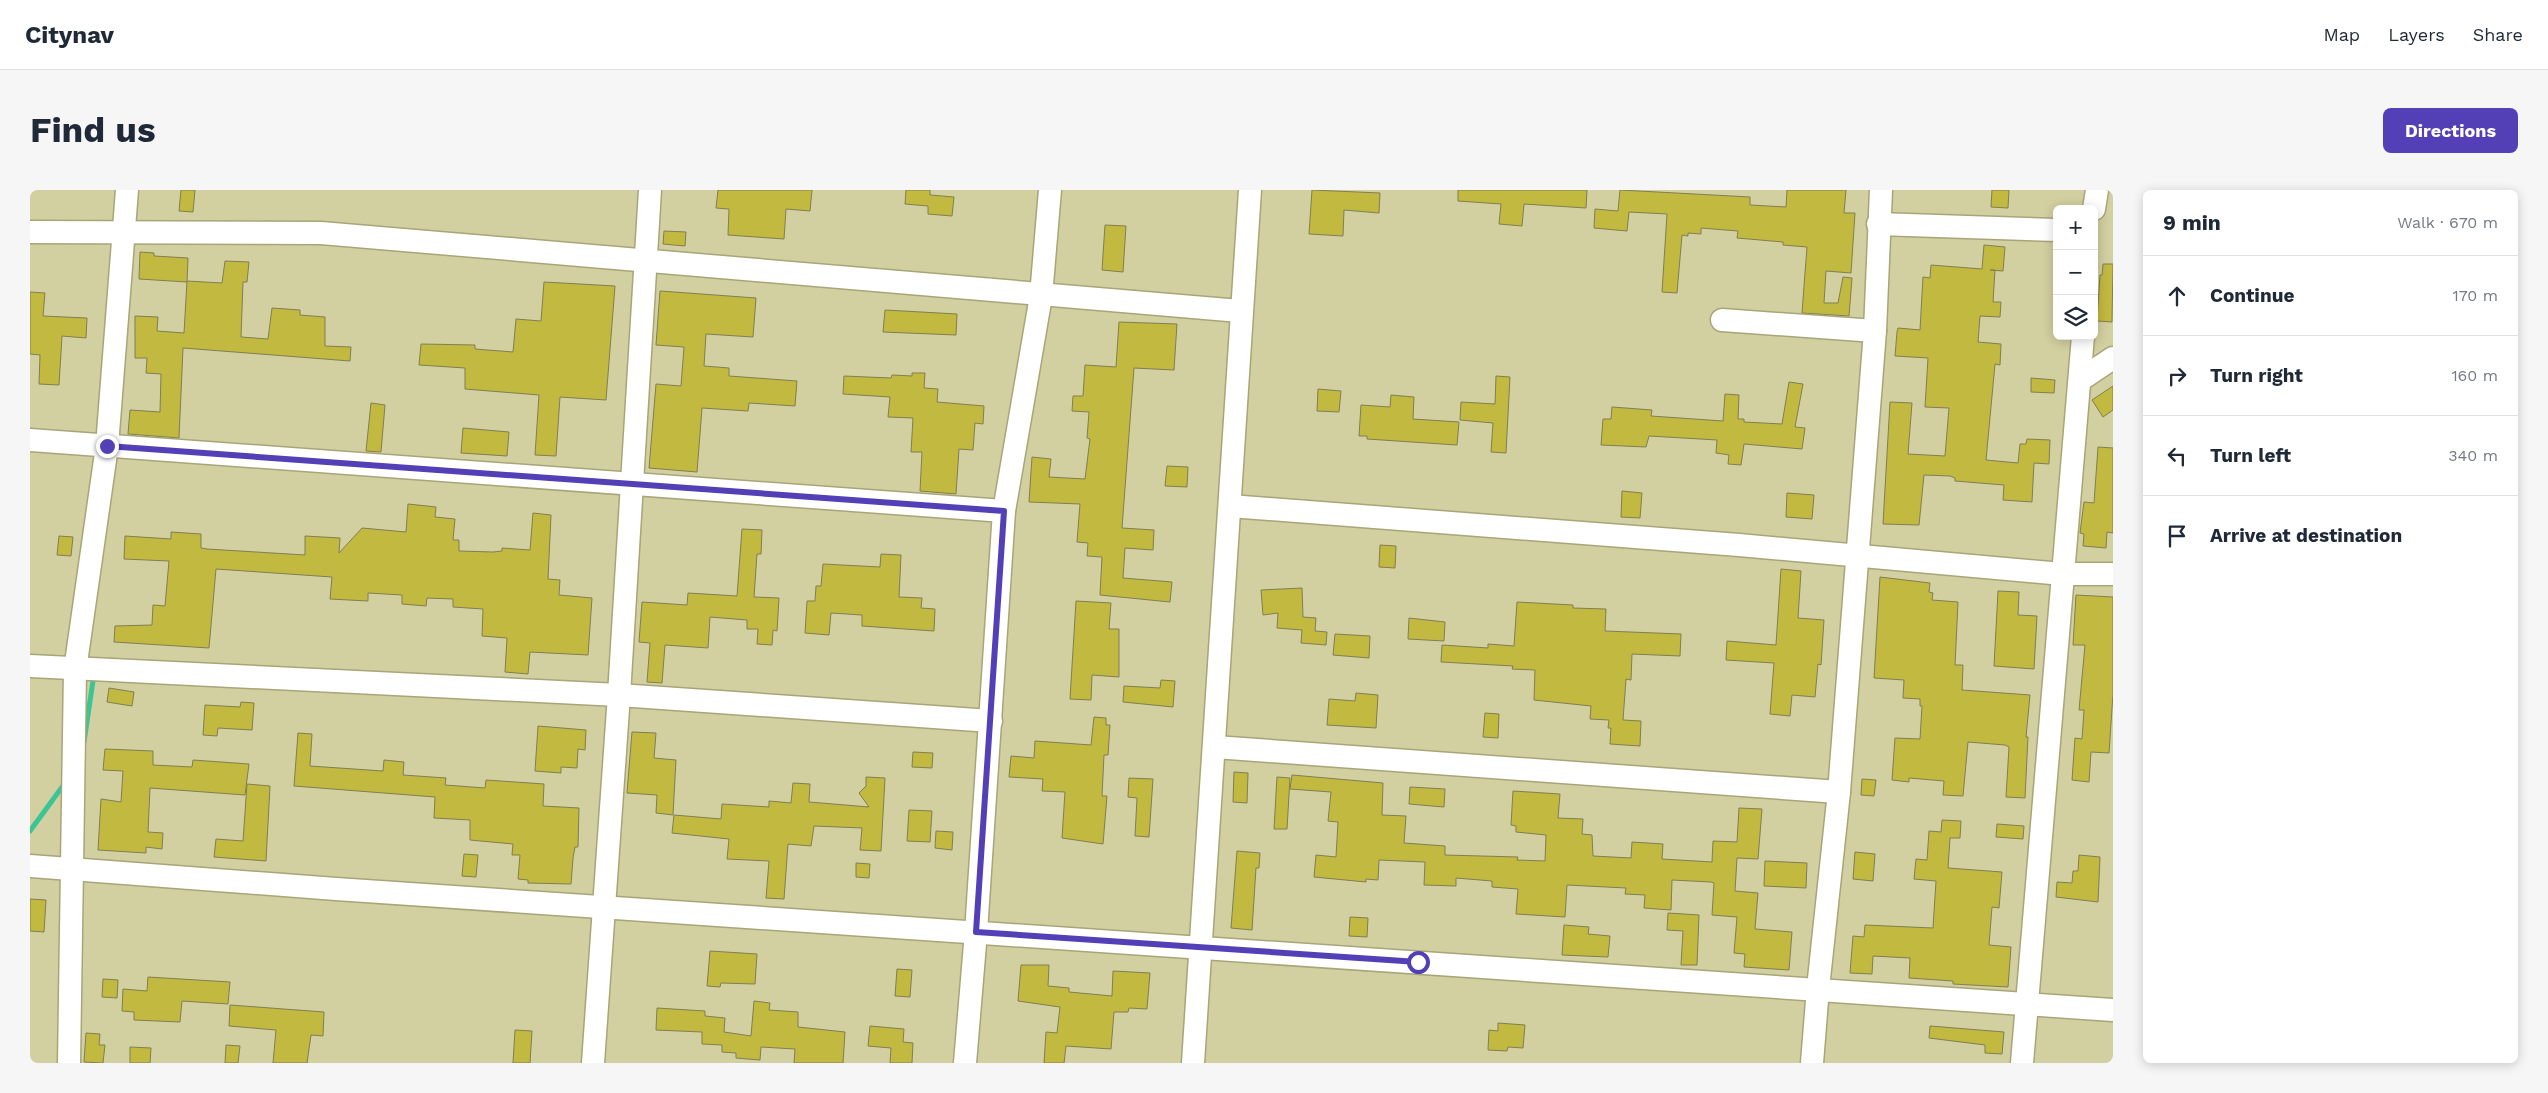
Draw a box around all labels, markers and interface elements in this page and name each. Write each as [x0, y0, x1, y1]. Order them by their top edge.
text: Citynav [25, 21, 114, 49]
text: Map [2323, 24, 2360, 45]
text: Layers [2388, 24, 2445, 45]
text: Share [2473, 24, 2523, 45]
button: Directions [2383, 108, 2518, 153]
text: Find us [30, 109, 156, 151]
map controls [2053, 205, 2098, 340]
button: + [2053, 205, 2098, 250]
text: 9 min [2163, 210, 2221, 235]
text: Walk · 670 m [2397, 213, 2498, 232]
button: − [2053, 250, 2098, 295]
icon: ahead [2163, 282, 2191, 310]
text: Continue [2210, 284, 2294, 307]
text: 170 m [2452, 286, 2498, 305]
button: layers [2053, 295, 2098, 340]
icon: right [2163, 362, 2191, 390]
text: Turn right [2210, 364, 2303, 387]
text: 160 m [2451, 366, 2498, 385]
route end [96, 435, 119, 458]
icon: left [2163, 442, 2191, 470]
text: Turn left [2210, 444, 2291, 467]
text: 340 m [2448, 446, 2498, 465]
icon: arrive [2163, 522, 2191, 550]
text: Arrive at destination [2210, 524, 2402, 547]
route start [1407, 951, 1430, 974]

